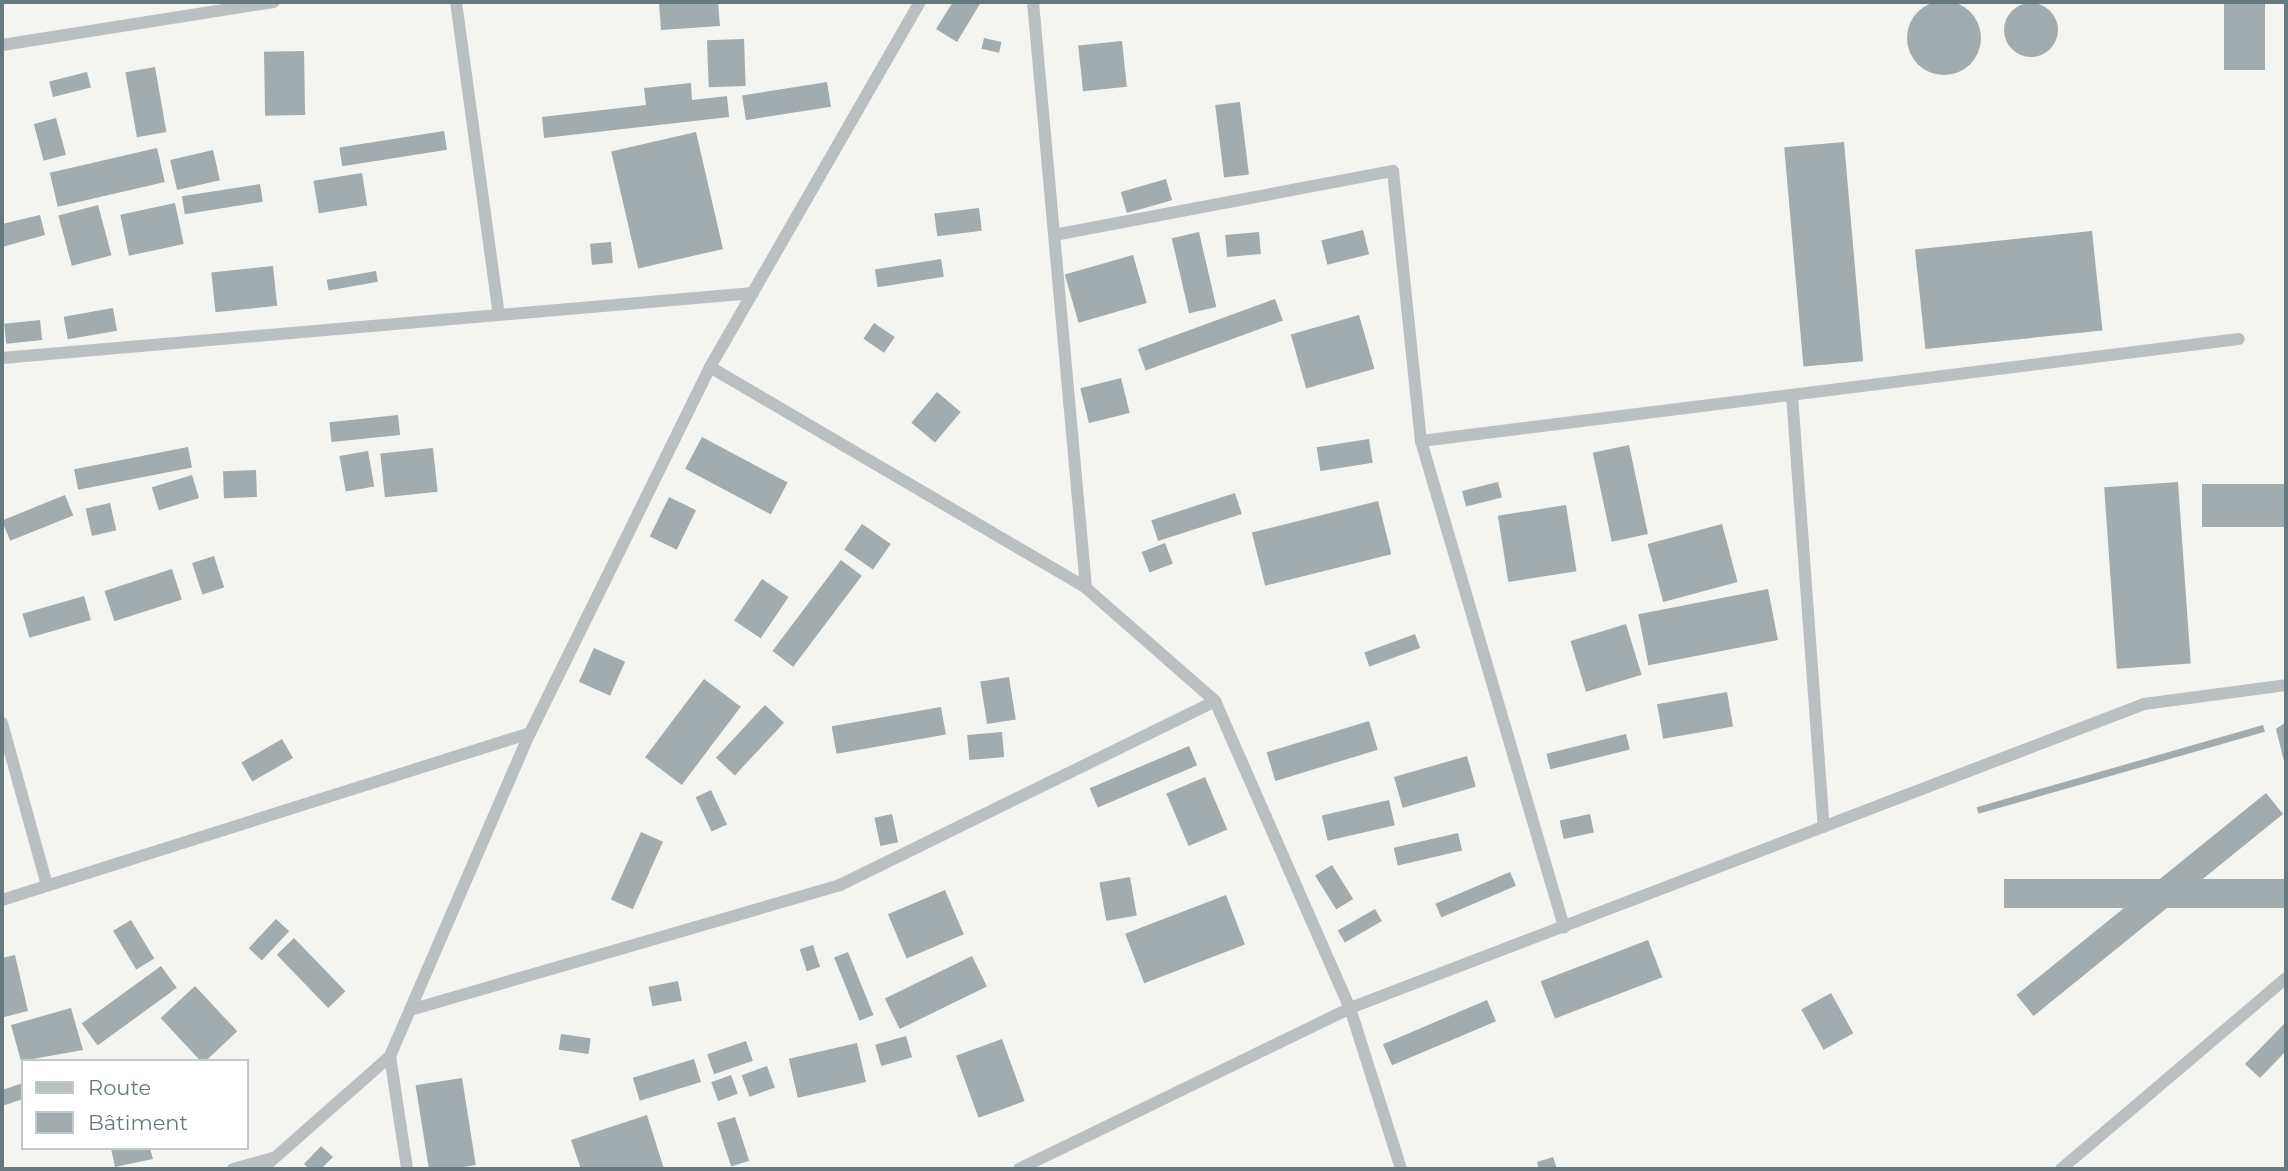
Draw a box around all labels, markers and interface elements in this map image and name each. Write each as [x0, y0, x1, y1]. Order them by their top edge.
legend [21, 1059, 248, 1150]
text: Route [88, 1075, 151, 1100]
text: Bâtiment [88, 1110, 188, 1135]

